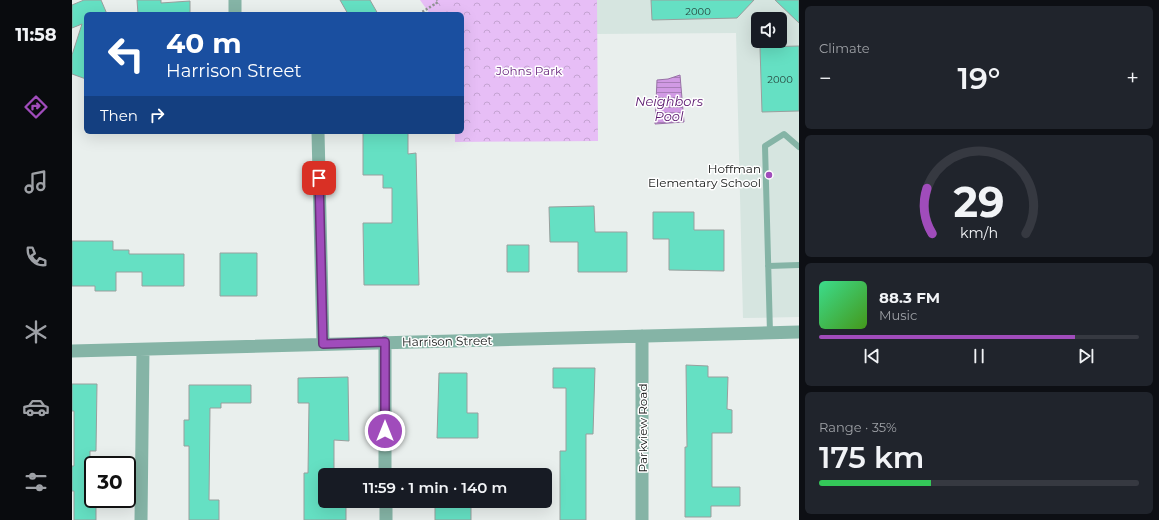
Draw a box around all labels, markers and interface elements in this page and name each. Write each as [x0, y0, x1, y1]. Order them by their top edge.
house number: 2000 [685, 5, 711, 18]
map controls [751, 12, 787, 48]
button: sound [751, 12, 787, 48]
text: 11:58 [15, 24, 57, 46]
text: 40 m [166, 26, 242, 60]
icon: left [100, 28, 152, 80]
text: Climate [819, 40, 870, 56]
text: Harrison Street [166, 60, 302, 82]
text: 19° [958, 60, 1000, 97]
park label: Johns Park [495, 63, 563, 78]
text: − [819, 65, 832, 92]
text: + [1126, 65, 1139, 92]
house number: 2000 [767, 73, 793, 86]
icon: directions [22, 93, 50, 121]
water label: Neighbors Pool [635, 93, 704, 124]
icon: right [146, 104, 168, 126]
text: Then [100, 106, 138, 125]
pin [302, 161, 336, 195]
place label: Hoffman Elementary School [648, 161, 761, 190]
icon: arrive [308, 167, 330, 189]
icon: music [22, 168, 50, 196]
marker: Hoffman Elementary School [764, 170, 774, 180]
text: 29 [953, 177, 1005, 227]
text: km/h [960, 223, 998, 241]
icon: phone [22, 243, 50, 271]
text: 88.3 FM [879, 288, 940, 307]
text: Music [879, 307, 917, 323]
icon: climate [22, 318, 50, 346]
street label: Harrison Street [402, 333, 492, 349]
icon: previous [861, 345, 883, 367]
icon: pause [968, 345, 990, 367]
icon: next [1075, 345, 1097, 367]
street label: Parkview Road [635, 383, 650, 473]
icon: car [22, 393, 50, 421]
position arrow [364, 410, 406, 452]
text: Range · 35% [819, 419, 897, 435]
text: 175 km [819, 439, 924, 476]
speed limit sign: 30 [84, 456, 136, 508]
icon: filters [22, 468, 50, 496]
text: 11:59 · 1 min · 140 m [363, 478, 507, 497]

